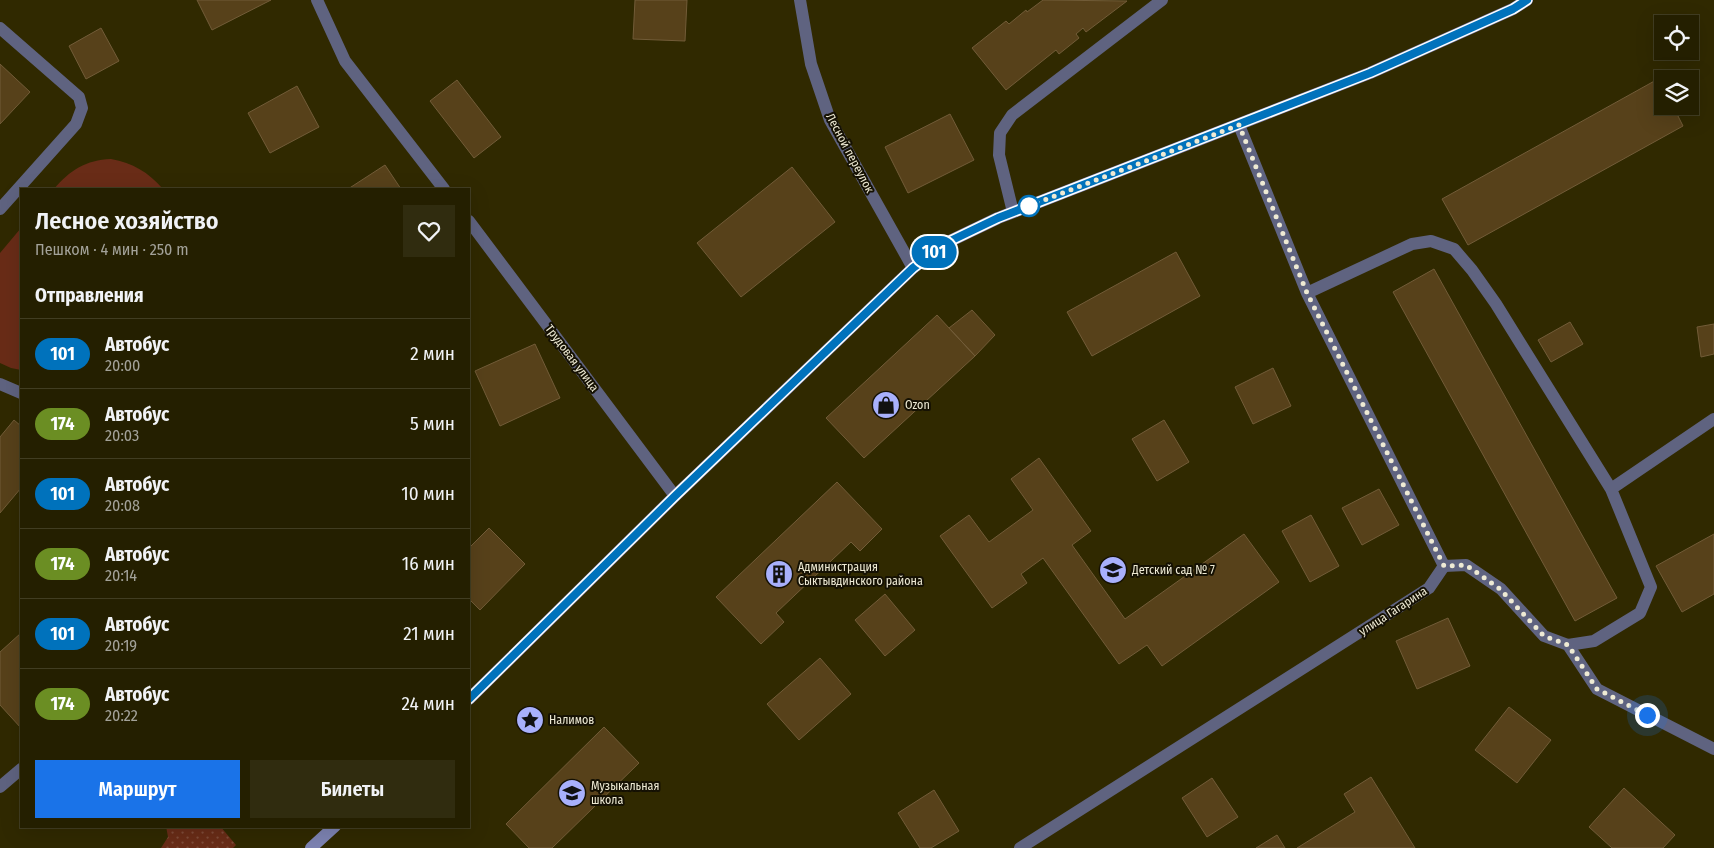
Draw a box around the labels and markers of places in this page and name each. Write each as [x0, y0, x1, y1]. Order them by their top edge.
unlabelled marker [1018, 195, 1040, 217]
shop icon: Ozon [871, 390, 901, 420]
place label: Ozon [905, 398, 930, 412]
school or university icon: Детский сад № 7 [1098, 555, 1128, 585]
building icon: Администрация Сыктывдинского района [764, 559, 794, 589]
place label: Администрация Сыктывдинского района [798, 560, 923, 588]
place label: Детский сад № 7 [1131, 563, 1215, 577]
place icon: Налимов [515, 705, 545, 735]
place label: Налимов [549, 713, 594, 727]
school or university icon: Музыкальная школа [557, 778, 587, 808]
place label: Музыкальная школа [591, 779, 659, 807]

